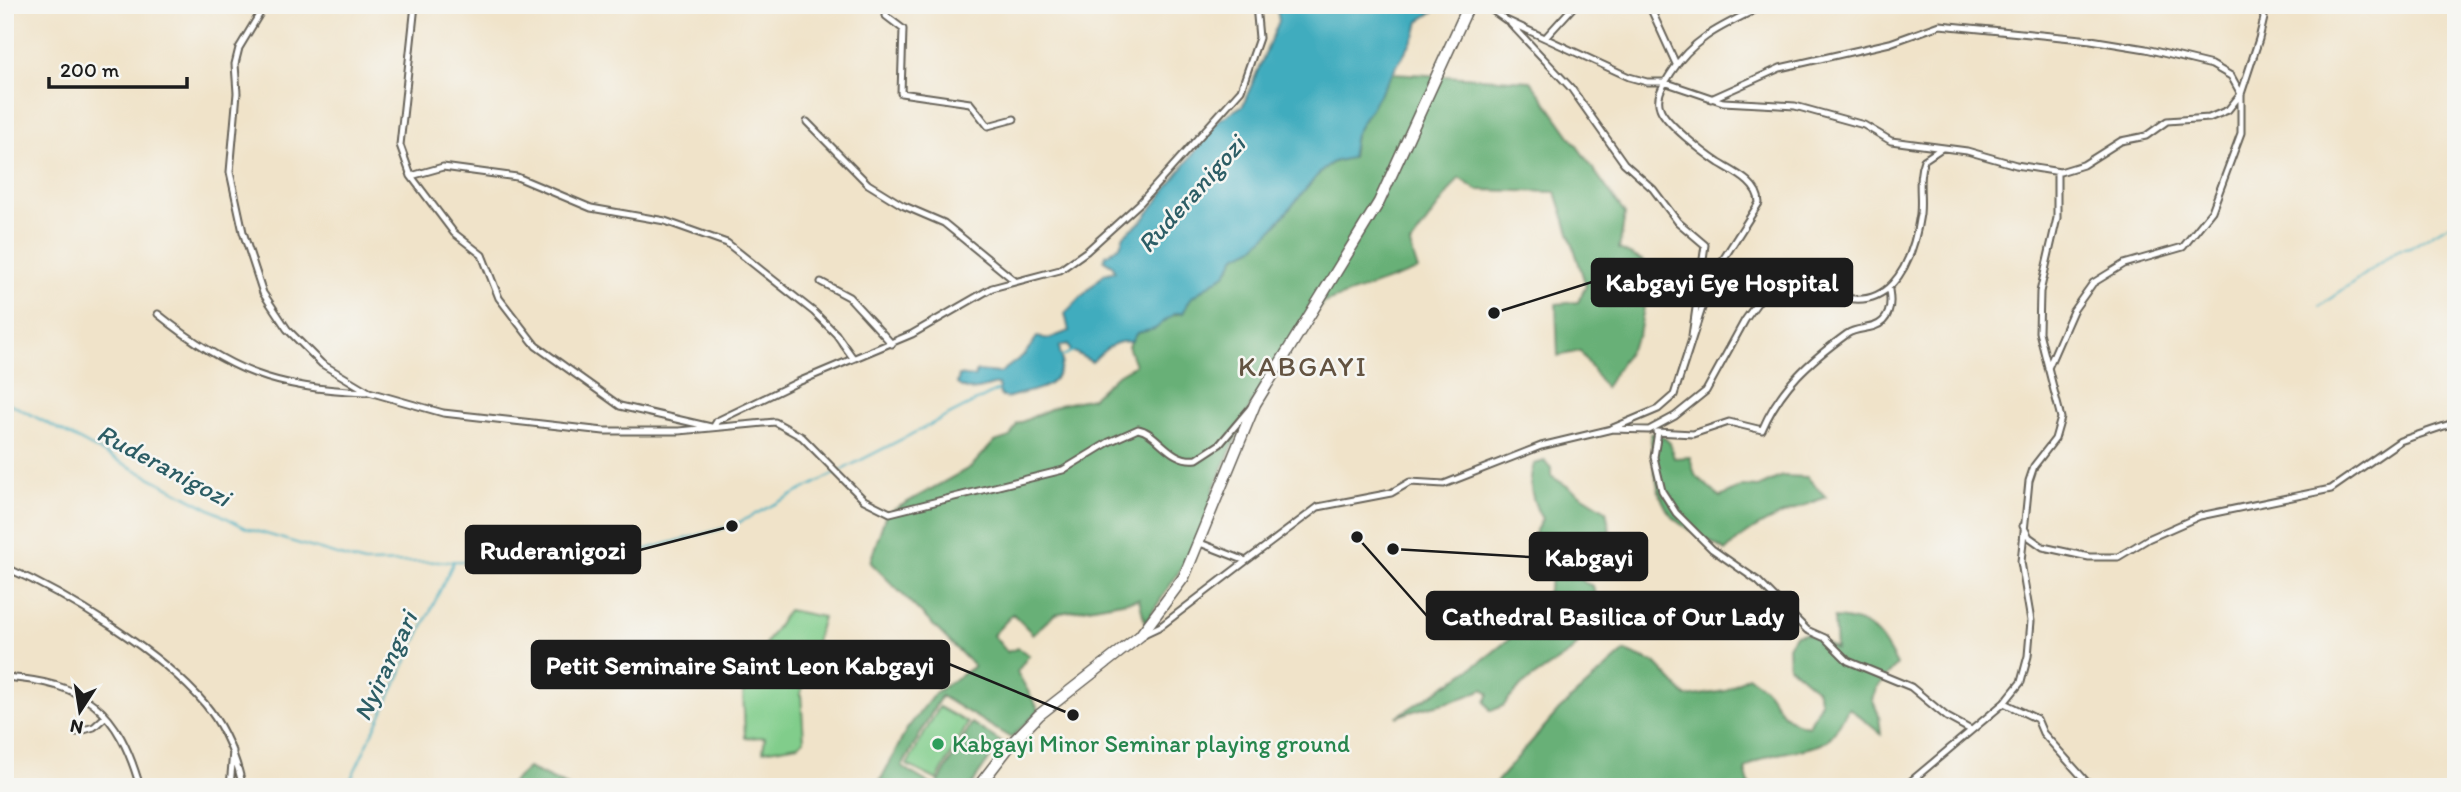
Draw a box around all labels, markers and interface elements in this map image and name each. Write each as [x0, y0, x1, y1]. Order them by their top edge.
scale bar [49, 46, 187, 90]
text: 200 m [60, 57, 120, 82]
water label: Ruderanigozi [1130, 127, 1253, 259]
callout: Kabgayi Eye Hospital [1592, 259, 1852, 306]
text: Kabgayi Eye Hospital [1605, 266, 1839, 298]
district label: KABGAYI [1238, 349, 1368, 383]
water label: Ruderanigozi [92, 416, 238, 515]
callout: Ruderanigozi [466, 526, 640, 573]
callout: Kabgayi [1530, 533, 1647, 580]
text: Ruderanigozi [480, 534, 626, 566]
text: Kabgayi [1545, 541, 1633, 573]
callout: Cathedral Basilica of Our Lady [1427, 592, 1798, 639]
text: Cathedral Basilica of Our Lady [1442, 600, 1785, 632]
water label: Nyirangari [346, 604, 425, 726]
callout: Petit Seminaire Saint Leon Kabgayi [532, 641, 949, 688]
text: Petit Seminaire Saint Leon Kabgayi [546, 649, 934, 681]
north arrow [46, 676, 116, 746]
text: N [68, 715, 85, 740]
place label: Kabgayi Minor Seminar playing ground [952, 729, 1350, 758]
marker: Kabgayi Minor Seminar playing ground [930, 736, 946, 752]

